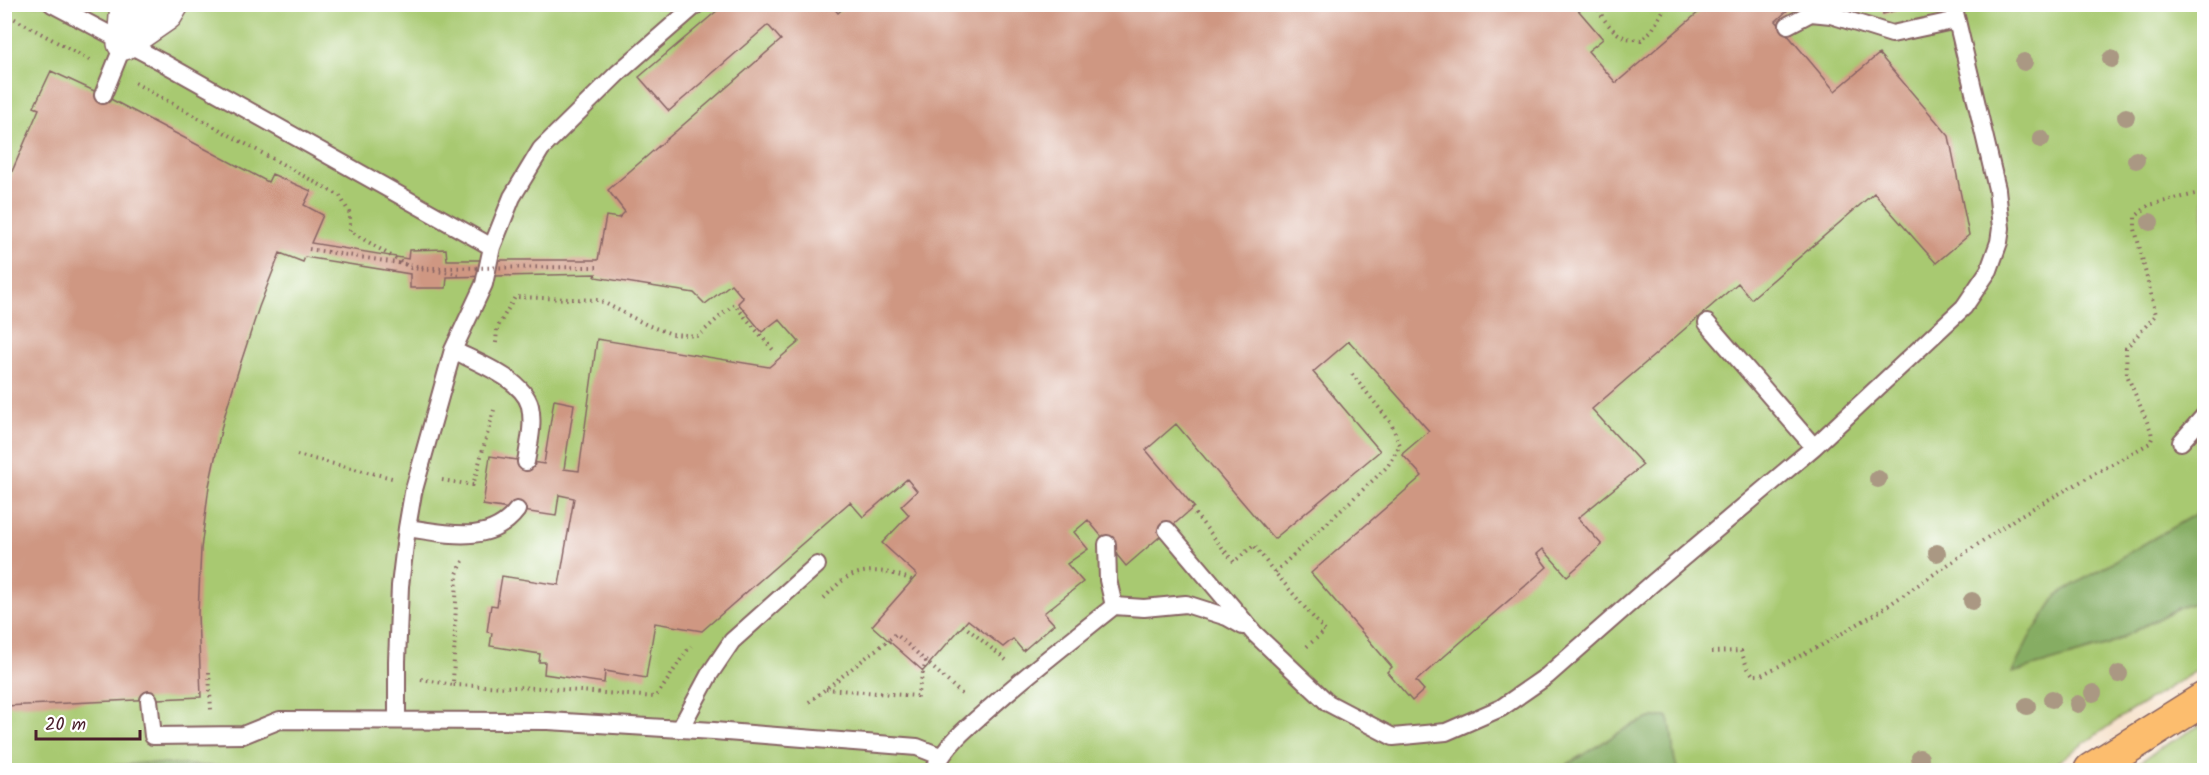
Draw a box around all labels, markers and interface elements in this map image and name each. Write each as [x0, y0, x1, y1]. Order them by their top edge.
scale bar [36, 703, 140, 741]
text: 20 m [45, 711, 86, 740]

